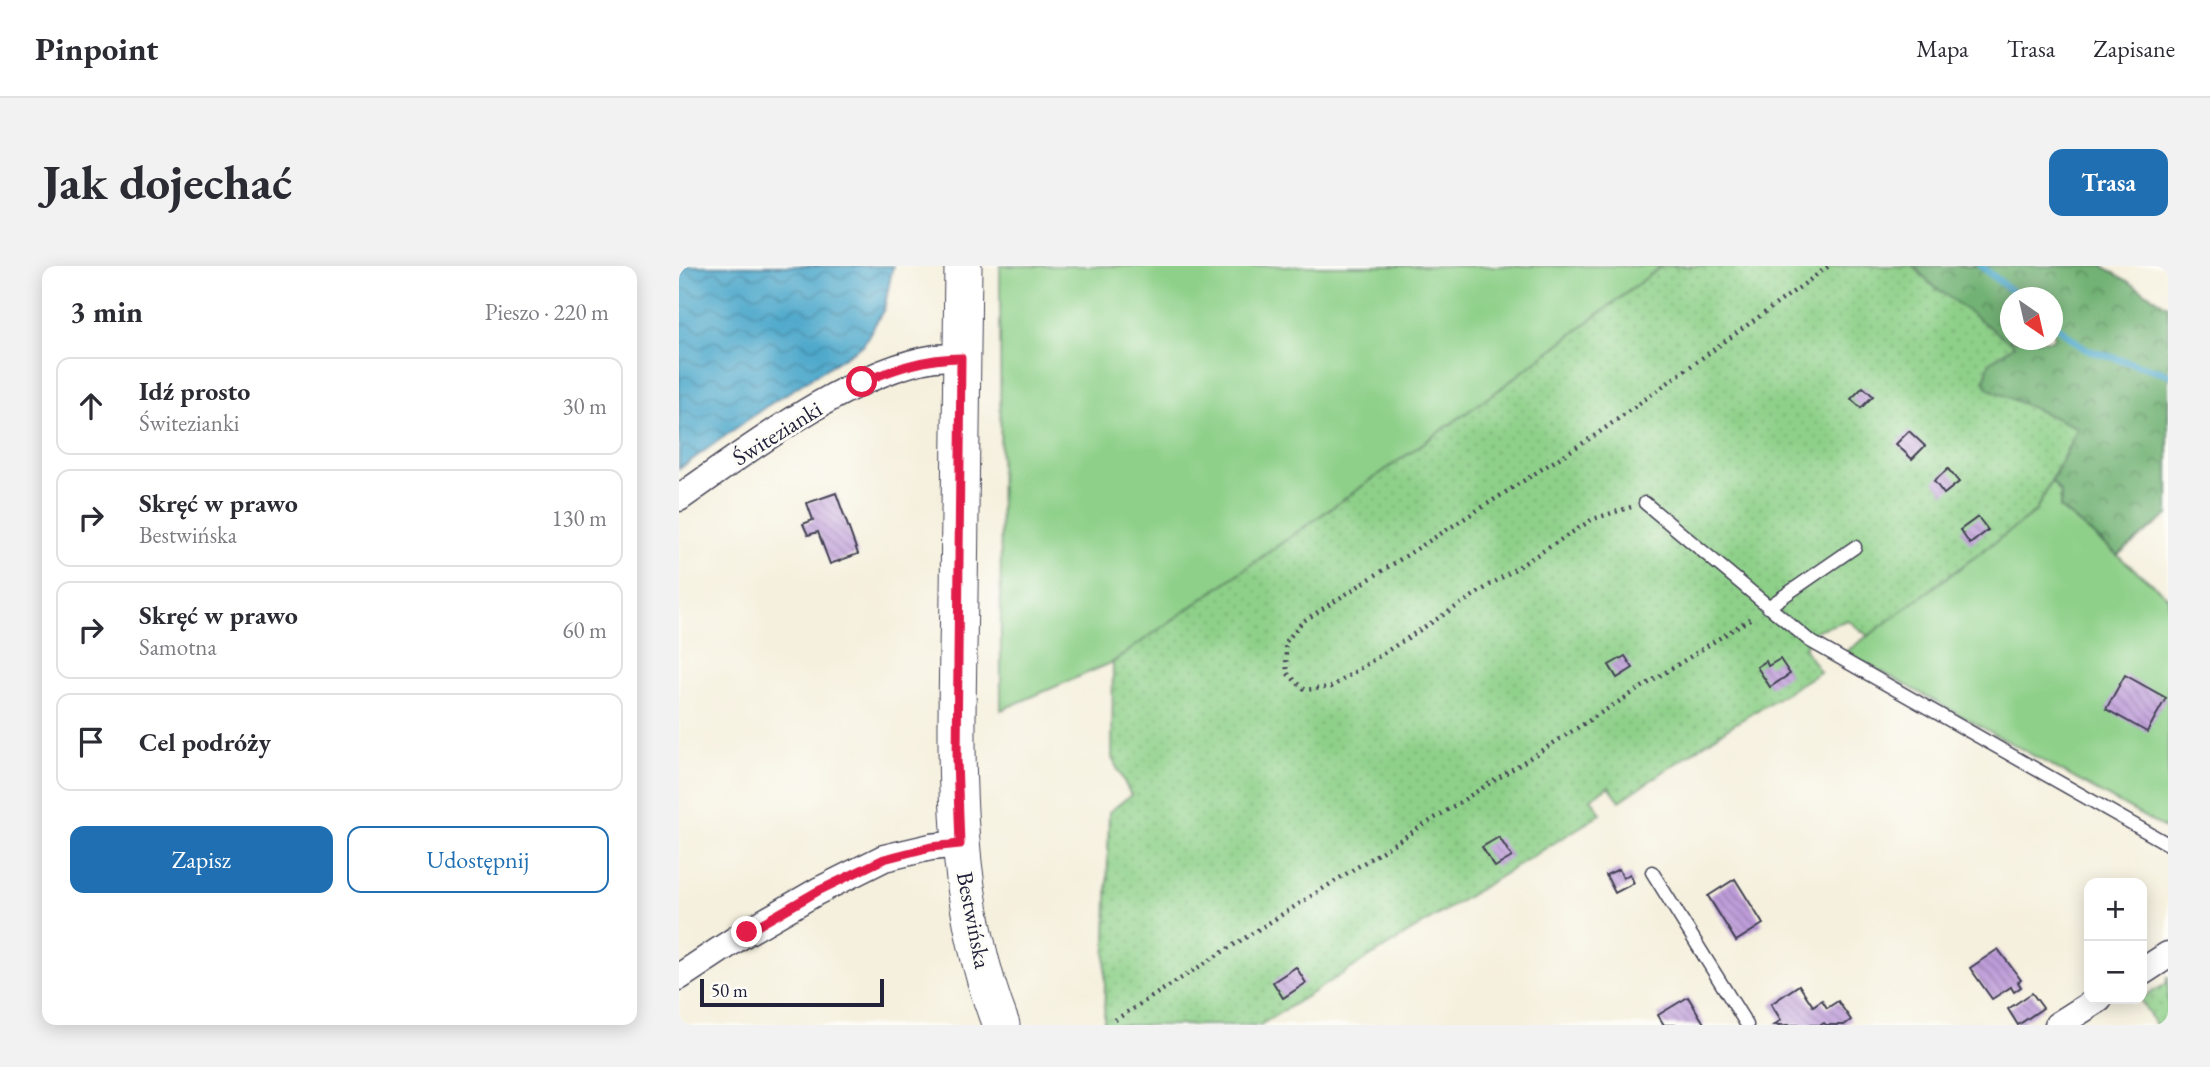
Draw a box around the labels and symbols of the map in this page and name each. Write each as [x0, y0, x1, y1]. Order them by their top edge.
north arrow [2000, 287, 2063, 350]
route start [846, 366, 877, 397]
street label: Świtezianki [727, 394, 828, 472]
street label: Bestwińska [950, 869, 998, 972]
route end [731, 916, 762, 947]
scale bar [700, 976, 884, 1008]

